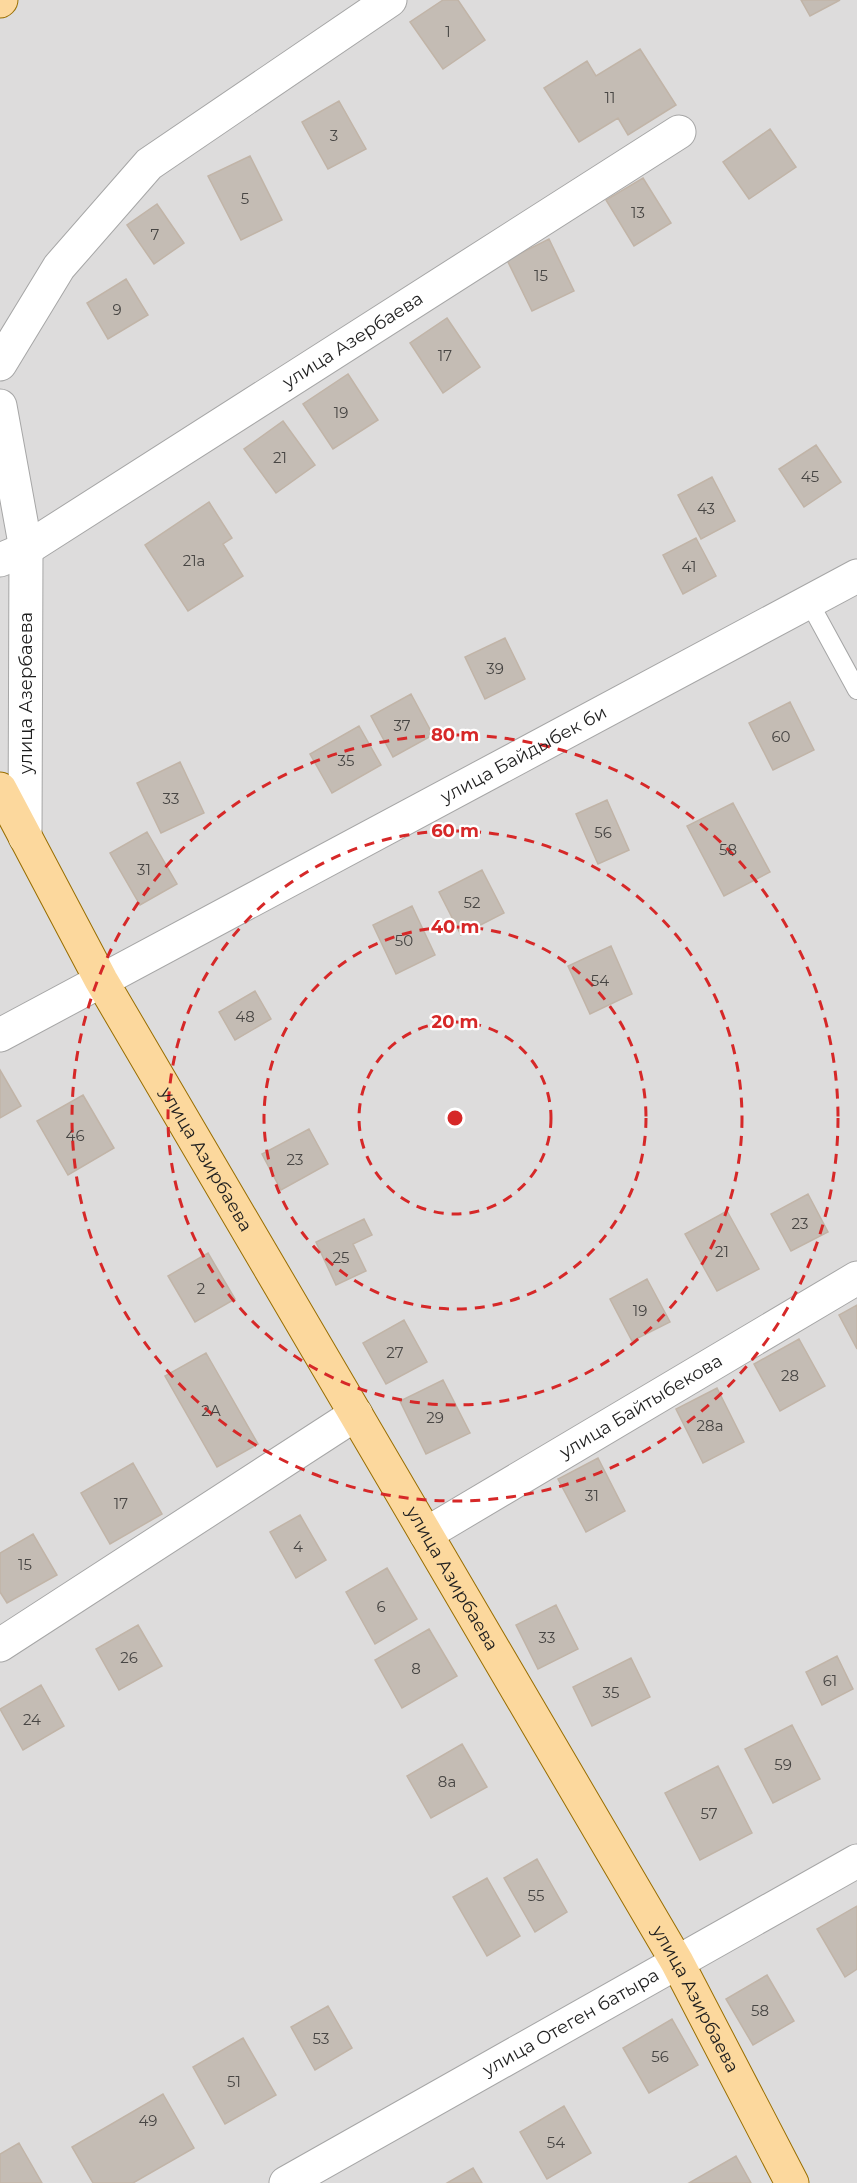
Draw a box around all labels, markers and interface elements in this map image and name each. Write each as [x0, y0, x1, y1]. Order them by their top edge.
house number: 1 [445, 22, 451, 41]
house number: 11 [605, 88, 615, 107]
house number: 3 [330, 126, 338, 145]
house number: 5 [241, 189, 249, 208]
house number: 13 [631, 203, 645, 222]
house number: 7 [151, 225, 160, 244]
house number: 15 [534, 266, 548, 285]
street label: улица Азербаева [278, 287, 427, 394]
house number: 9 [112, 300, 122, 319]
house number: 17 [438, 346, 452, 365]
house number: 19 [334, 403, 348, 422]
house number: 21 [273, 448, 287, 467]
house number: 45 [801, 467, 819, 486]
house number: 43 [697, 499, 715, 518]
house number: 21а [183, 551, 205, 570]
house number: 41 [682, 557, 696, 576]
street label: улица Азербаева [15, 612, 37, 775]
house number: 39 [486, 659, 504, 678]
street label: улица Байдыбек би [436, 701, 610, 808]
house number: 37 [393, 716, 411, 735]
text: 80 m [431, 724, 479, 746]
house number: 60 [771, 727, 791, 746]
house number: 35 [338, 751, 354, 770]
house number: 33 [163, 789, 179, 808]
text: 60 m [431, 820, 479, 842]
house number: 56 [594, 823, 612, 842]
house number: 58 [719, 840, 737, 859]
house number: 31 [137, 860, 151, 879]
house number: 52 [464, 893, 480, 912]
text: 40 m [431, 916, 479, 938]
house number: 50 [395, 931, 413, 950]
house number: 54 [591, 971, 609, 990]
house number: 48 [235, 1007, 255, 1026]
text: 20 m [432, 1011, 478, 1033]
street label: улица Азирбаева [155, 1082, 257, 1235]
centre of rings [445, 1108, 465, 1128]
house number: 46 [65, 1126, 85, 1145]
house number: 23 [287, 1150, 303, 1169]
house number: 23 [792, 1214, 808, 1233]
house number: 21 [715, 1242, 729, 1261]
house number: 25 [332, 1248, 350, 1267]
house number: 2 [197, 1279, 205, 1298]
house number: 19 [633, 1301, 647, 1320]
house number: 27 [386, 1343, 404, 1362]
street label: улица Байтыбекова [555, 1349, 726, 1464]
house number: 28 [781, 1366, 799, 1385]
house number: 2А [201, 1401, 221, 1420]
house number: 29 [426, 1408, 444, 1427]
house number: 28а [697, 1416, 723, 1435]
house number: 31 [585, 1486, 599, 1505]
house number: 17 [114, 1494, 128, 1513]
street label: улица Азирбаева [401, 1502, 503, 1655]
house number: 4 [293, 1537, 303, 1556]
house number: 15 [18, 1555, 32, 1574]
house number: 6 [376, 1597, 386, 1616]
house number: 33 [539, 1628, 555, 1647]
house number: 26 [120, 1648, 138, 1667]
house number: 8 [411, 1659, 421, 1678]
house number: 61 [823, 1671, 837, 1690]
house number: 35 [603, 1683, 619, 1702]
house number: 24 [23, 1710, 41, 1729]
house number: 59 [774, 1755, 792, 1774]
house number: 8а [438, 1772, 456, 1791]
house number: 57 [700, 1804, 718, 1823]
house number: 55 [528, 1886, 544, 1905]
street label: улица Азирбаева [647, 1921, 744, 2076]
street label: улица Отеген батыра [478, 1964, 663, 2081]
house number: 58 [751, 2001, 769, 2020]
house number: 53 [313, 2029, 329, 2048]
house number: 56 [651, 2047, 669, 2066]
house number: 51 [227, 2072, 241, 2091]
house number: 49 [139, 2111, 157, 2130]
house number: 54 [547, 2133, 565, 2152]

